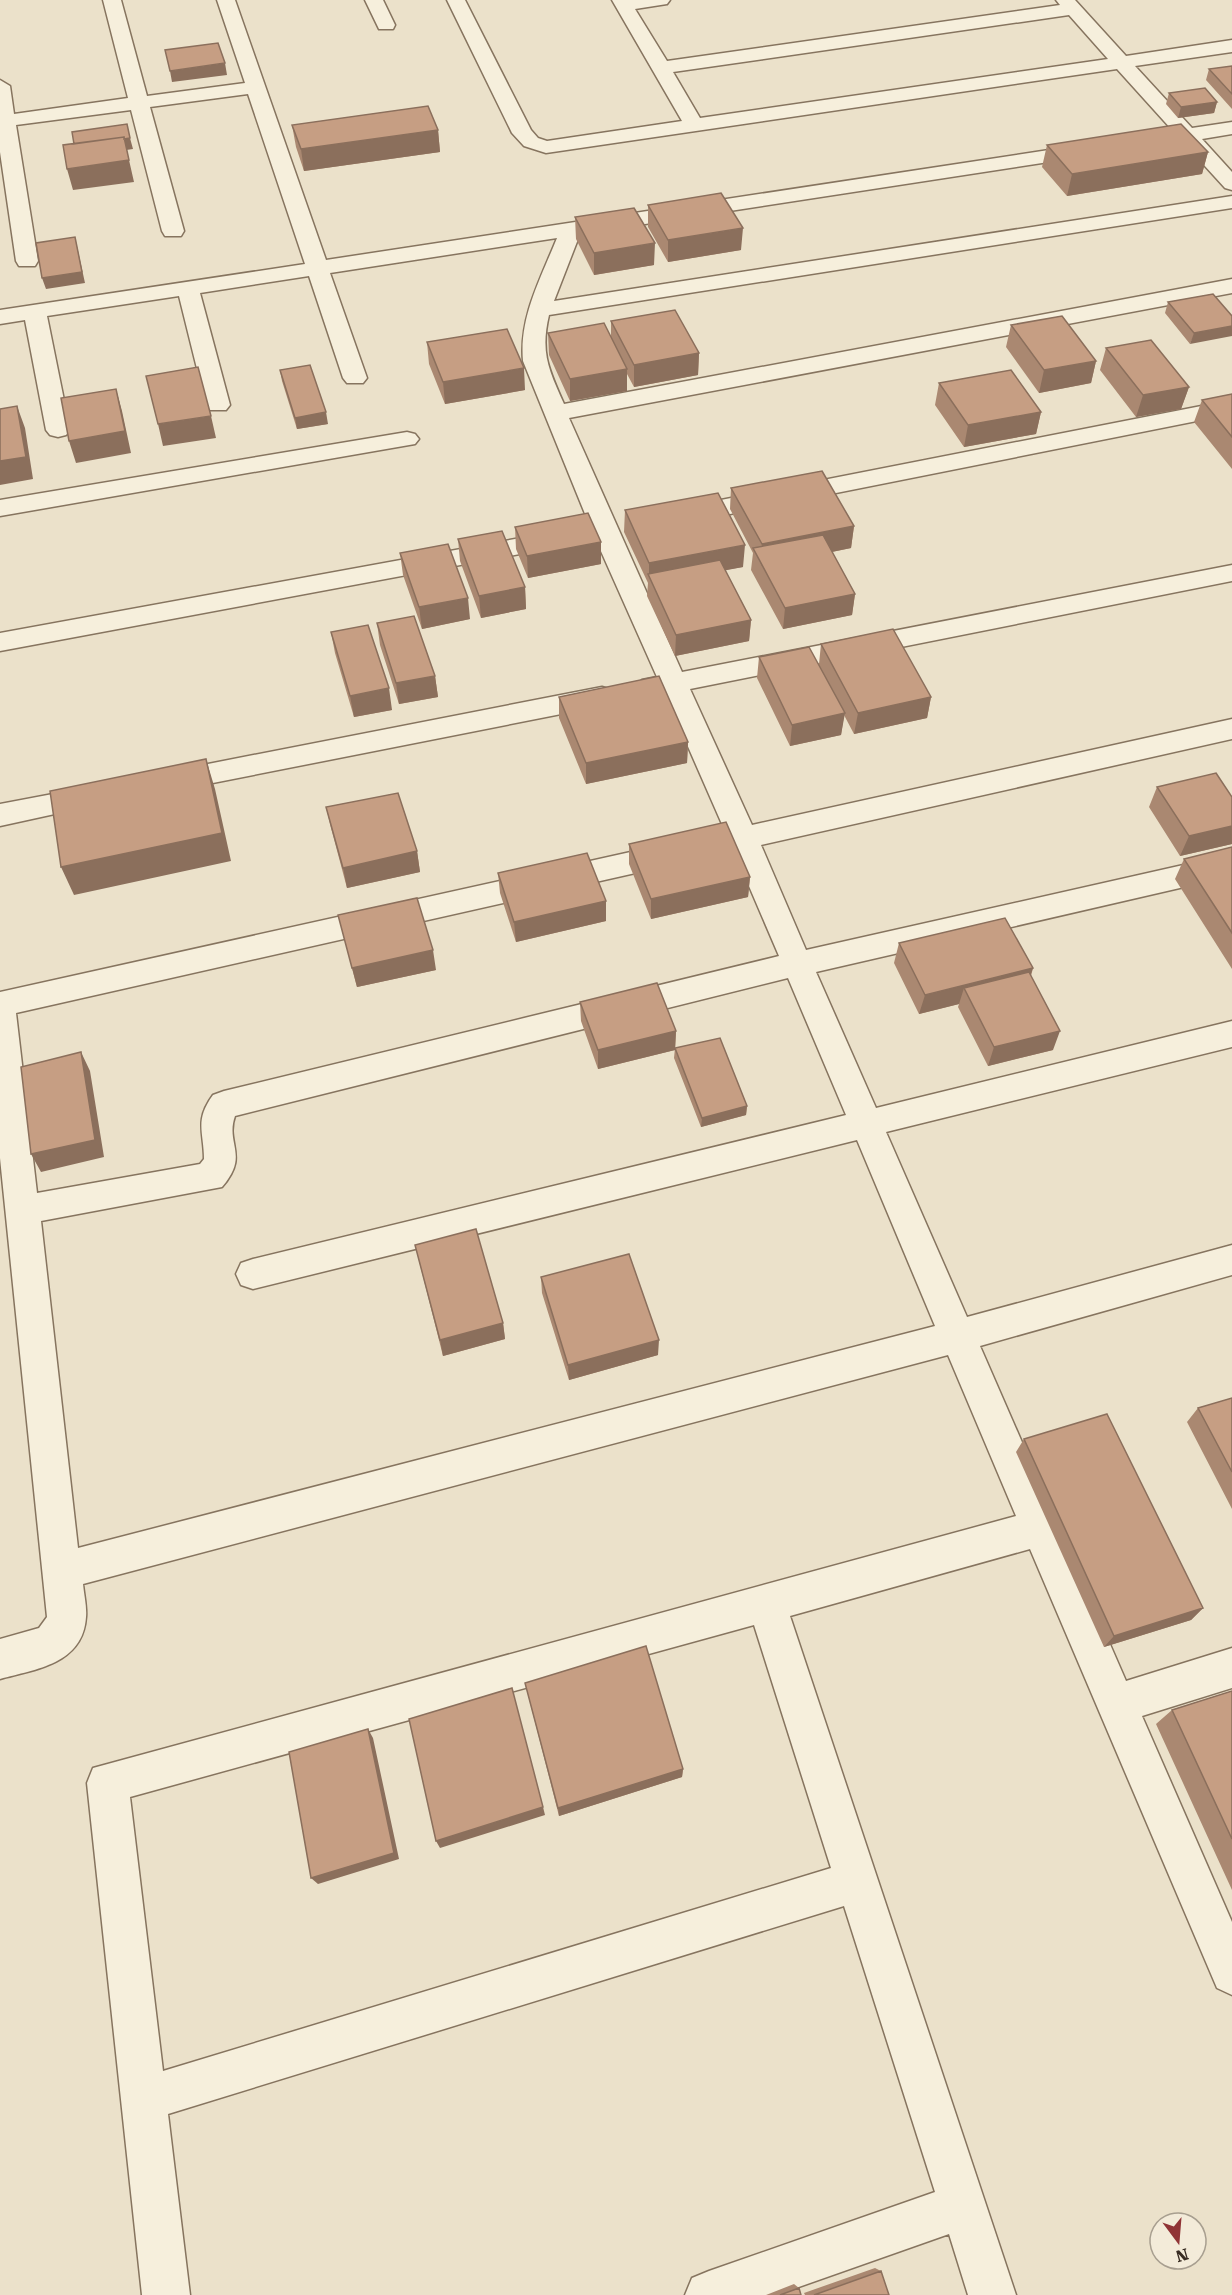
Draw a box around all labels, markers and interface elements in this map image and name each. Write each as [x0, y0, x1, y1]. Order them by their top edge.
north arrow [1148, 2211, 1208, 2271]
text: N [1173, 2244, 1191, 2266]

